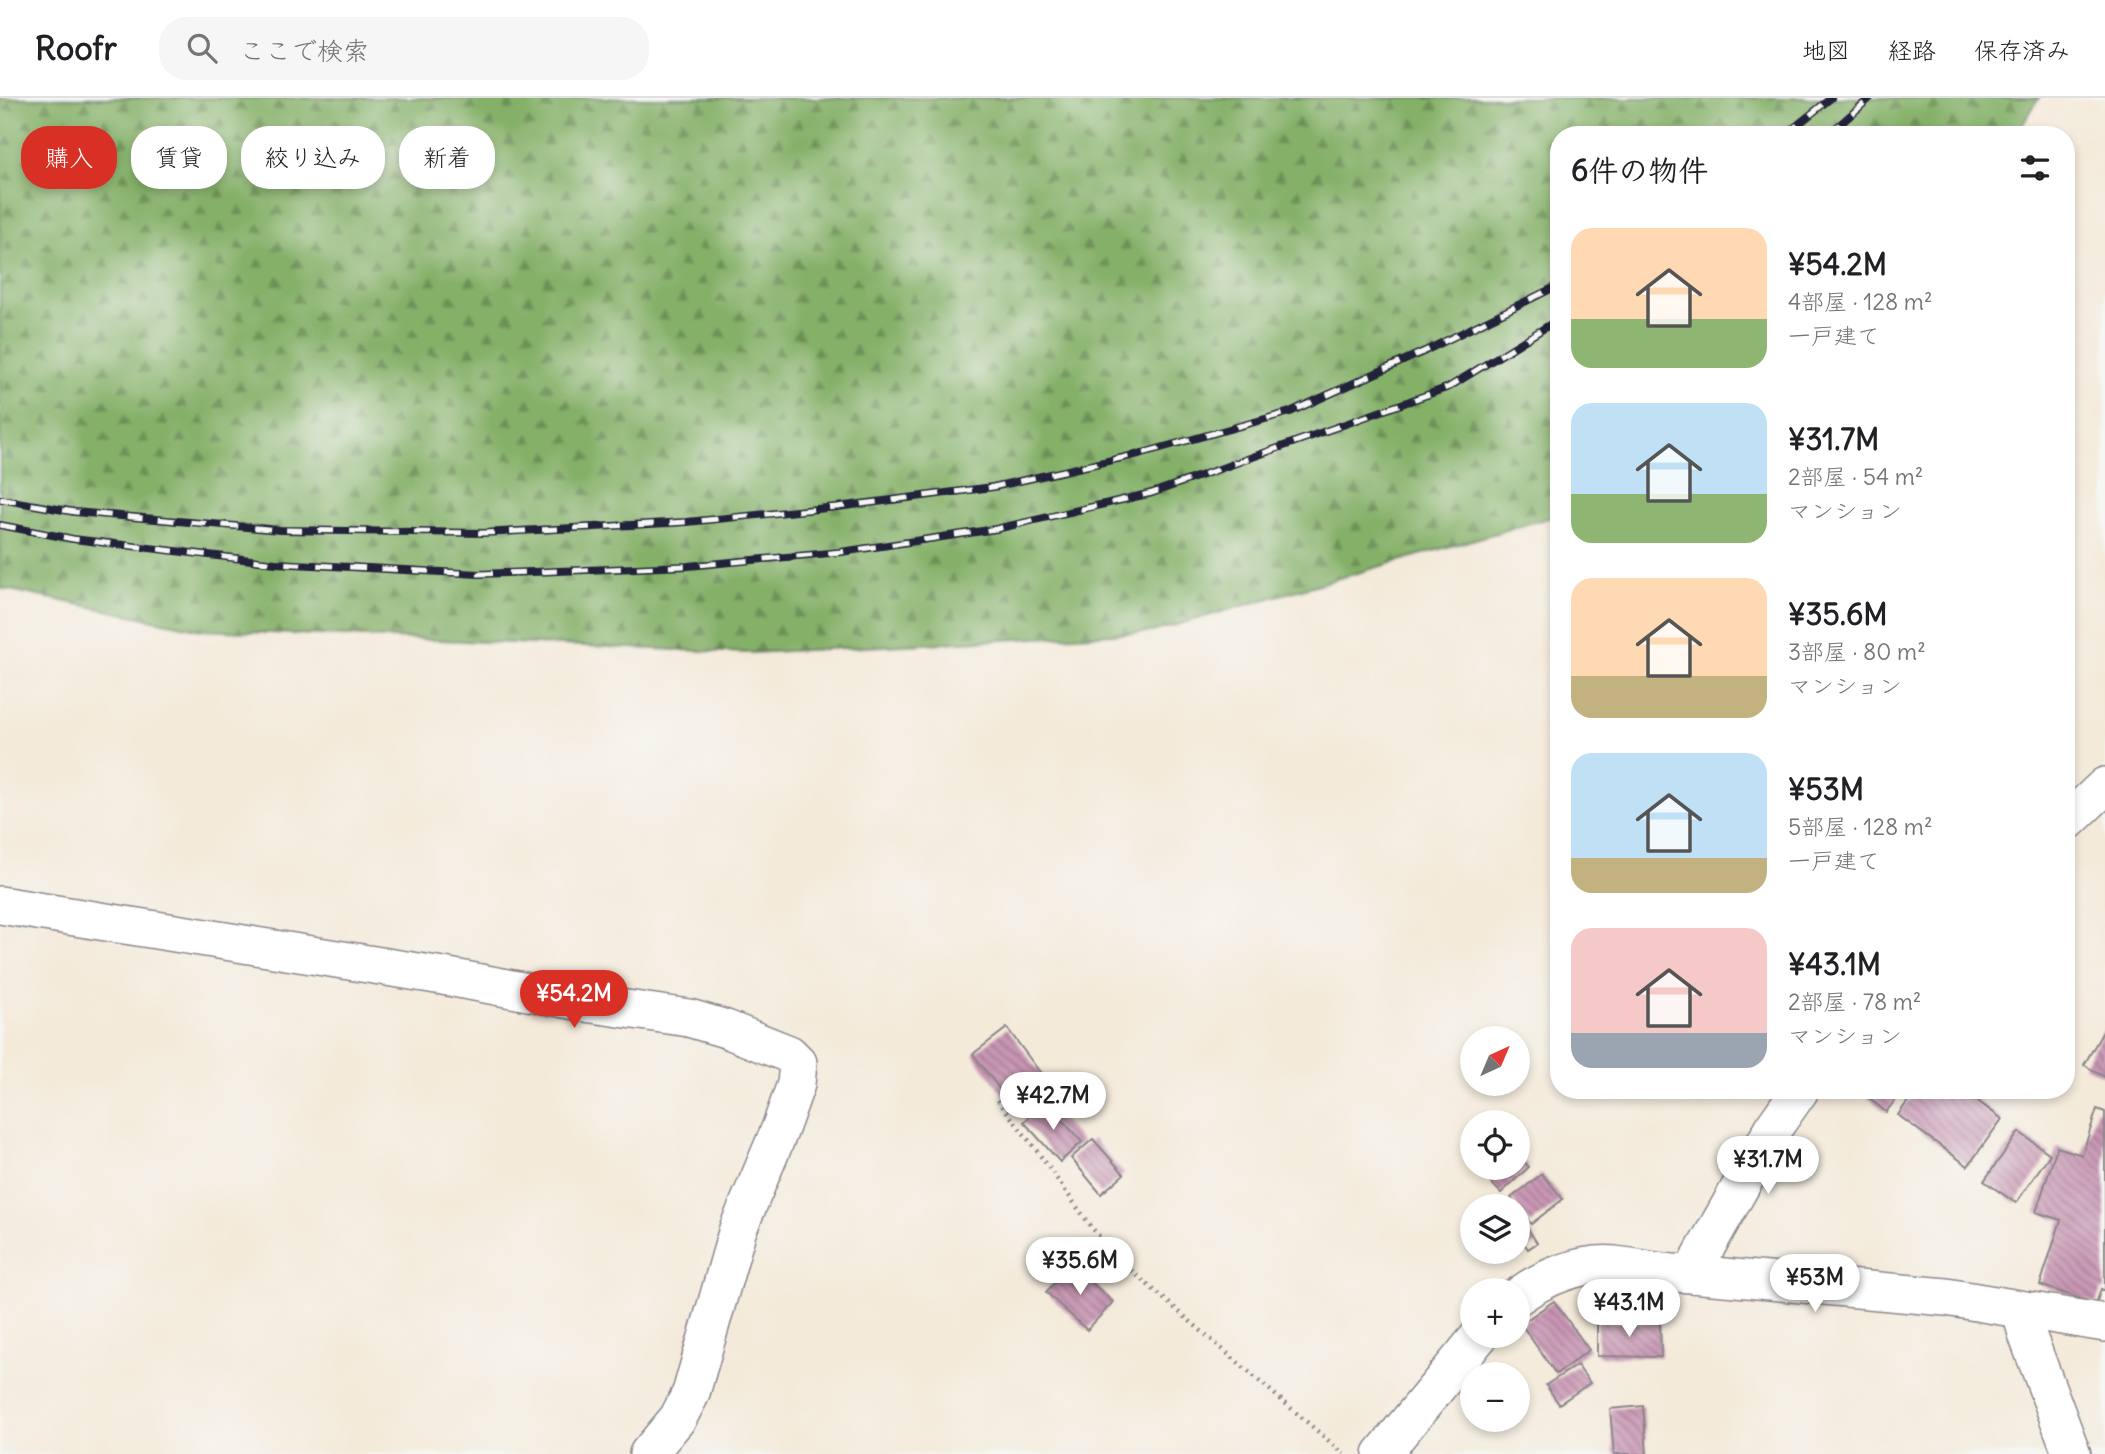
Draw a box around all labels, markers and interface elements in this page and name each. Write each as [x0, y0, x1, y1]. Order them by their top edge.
search box [159, 17, 649, 80]
text: Roofr [35, 27, 117, 69]
icon: search [183, 29, 221, 67]
text: ここで検索 [239, 34, 369, 67]
text: 地図 [1802, 35, 1850, 65]
text: 経路 [1888, 35, 1936, 65]
text: 保存済み [1974, 35, 2070, 65]
chip: 購入 [21, 126, 117, 189]
chip: 賃貸 [131, 126, 227, 189]
chip: 絞り込み [241, 126, 385, 189]
chip: 新着 [399, 126, 495, 189]
icon: filters [2016, 149, 2054, 187]
text: 6件の物件 [1571, 151, 1708, 189]
text: ¥54.2M [1788, 245, 1887, 283]
icon: home [1627, 256, 1711, 340]
text: 4部屋 · 128 m² [1788, 287, 1933, 316]
text: 一戸建て [1788, 321, 1880, 350]
text: ¥31.7M [1788, 420, 1879, 458]
icon: home [1627, 431, 1711, 515]
text: 2部屋 · 54 m² [1788, 462, 1923, 491]
text: マンション [1788, 496, 1902, 525]
text: ¥35.6M [1788, 595, 1888, 633]
icon: home [1627, 606, 1711, 690]
text: 3部屋 · 80 m² [1788, 637, 1926, 666]
text: マンション [1788, 671, 1902, 700]
text: ¥53M [1788, 770, 1864, 808]
icon: home [1627, 781, 1711, 865]
text: 5部屋 · 128 m² [1788, 812, 1933, 841]
text: 一戸建て [1788, 846, 1880, 875]
text: ¥43.1M [1788, 945, 1881, 983]
icon: home [1627, 956, 1711, 1040]
pin: ¥54.2M [517, 970, 631, 1030]
text: ¥54.2M [536, 978, 612, 1007]
text: 2部屋 · 78 m² [1788, 987, 1921, 1016]
text: マンション [1788, 1021, 1902, 1050]
north arrow [1460, 1026, 1530, 1096]
map controls [1460, 1026, 1530, 1432]
pin: ¥42.7M [996, 1072, 1110, 1132]
text: ¥42.7M [1016, 1080, 1090, 1109]
button: locate [1460, 1110, 1530, 1180]
pin: ¥31.7M [1711, 1136, 1825, 1196]
text: ¥31.7M [1733, 1144, 1803, 1173]
button: layers [1460, 1194, 1530, 1264]
pin: ¥35.6M [1023, 1238, 1137, 1297]
text: ¥35.6M [1042, 1245, 1118, 1274]
pin: ¥53M [1774, 1254, 1856, 1314]
text: ¥53M [1786, 1262, 1844, 1291]
button: + [1460, 1278, 1530, 1348]
pin: ¥43.1M [1572, 1280, 1686, 1339]
text: ¥43.1M [1593, 1287, 1665, 1316]
button: − [1460, 1362, 1530, 1432]

